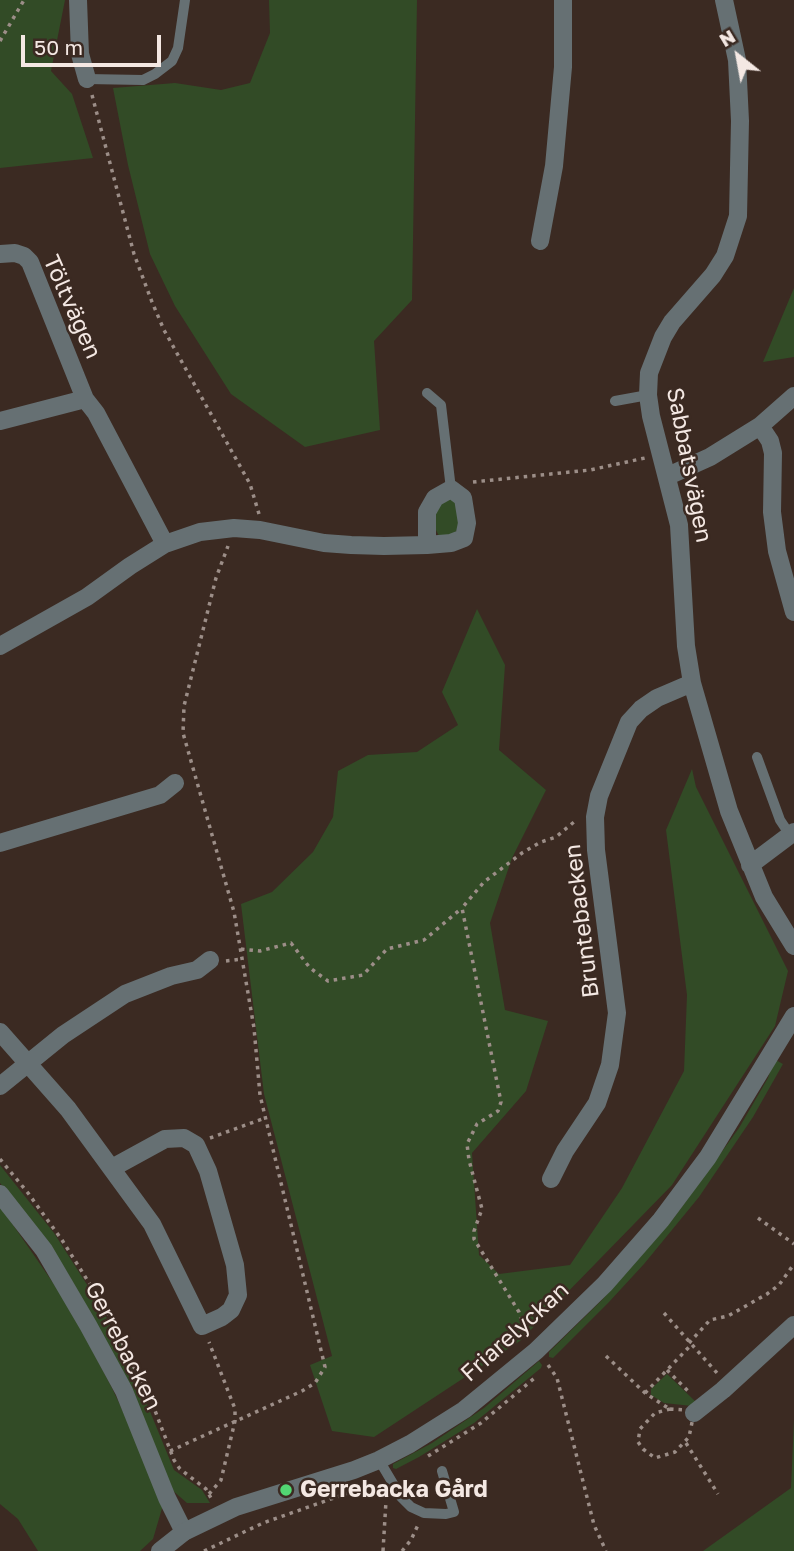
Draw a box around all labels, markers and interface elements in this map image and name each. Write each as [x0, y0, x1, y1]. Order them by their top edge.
scale bar [24, 21, 164, 65]
north arrow [703, 21, 773, 91]
text: N [715, 24, 739, 51]
text: 50 m [34, 34, 83, 60]
street label: Töltvägen [37, 251, 107, 363]
street label: Sabbatsvägen [660, 385, 718, 545]
street label: Bruntebacken [559, 843, 605, 999]
street label: Friarelyckan [455, 1276, 575, 1388]
street label: Gerrebacken [79, 1277, 167, 1415]
place label: Gerrebacka Gård [300, 1476, 488, 1504]
marker: Gerrebacka Gård [278, 1482, 294, 1498]

